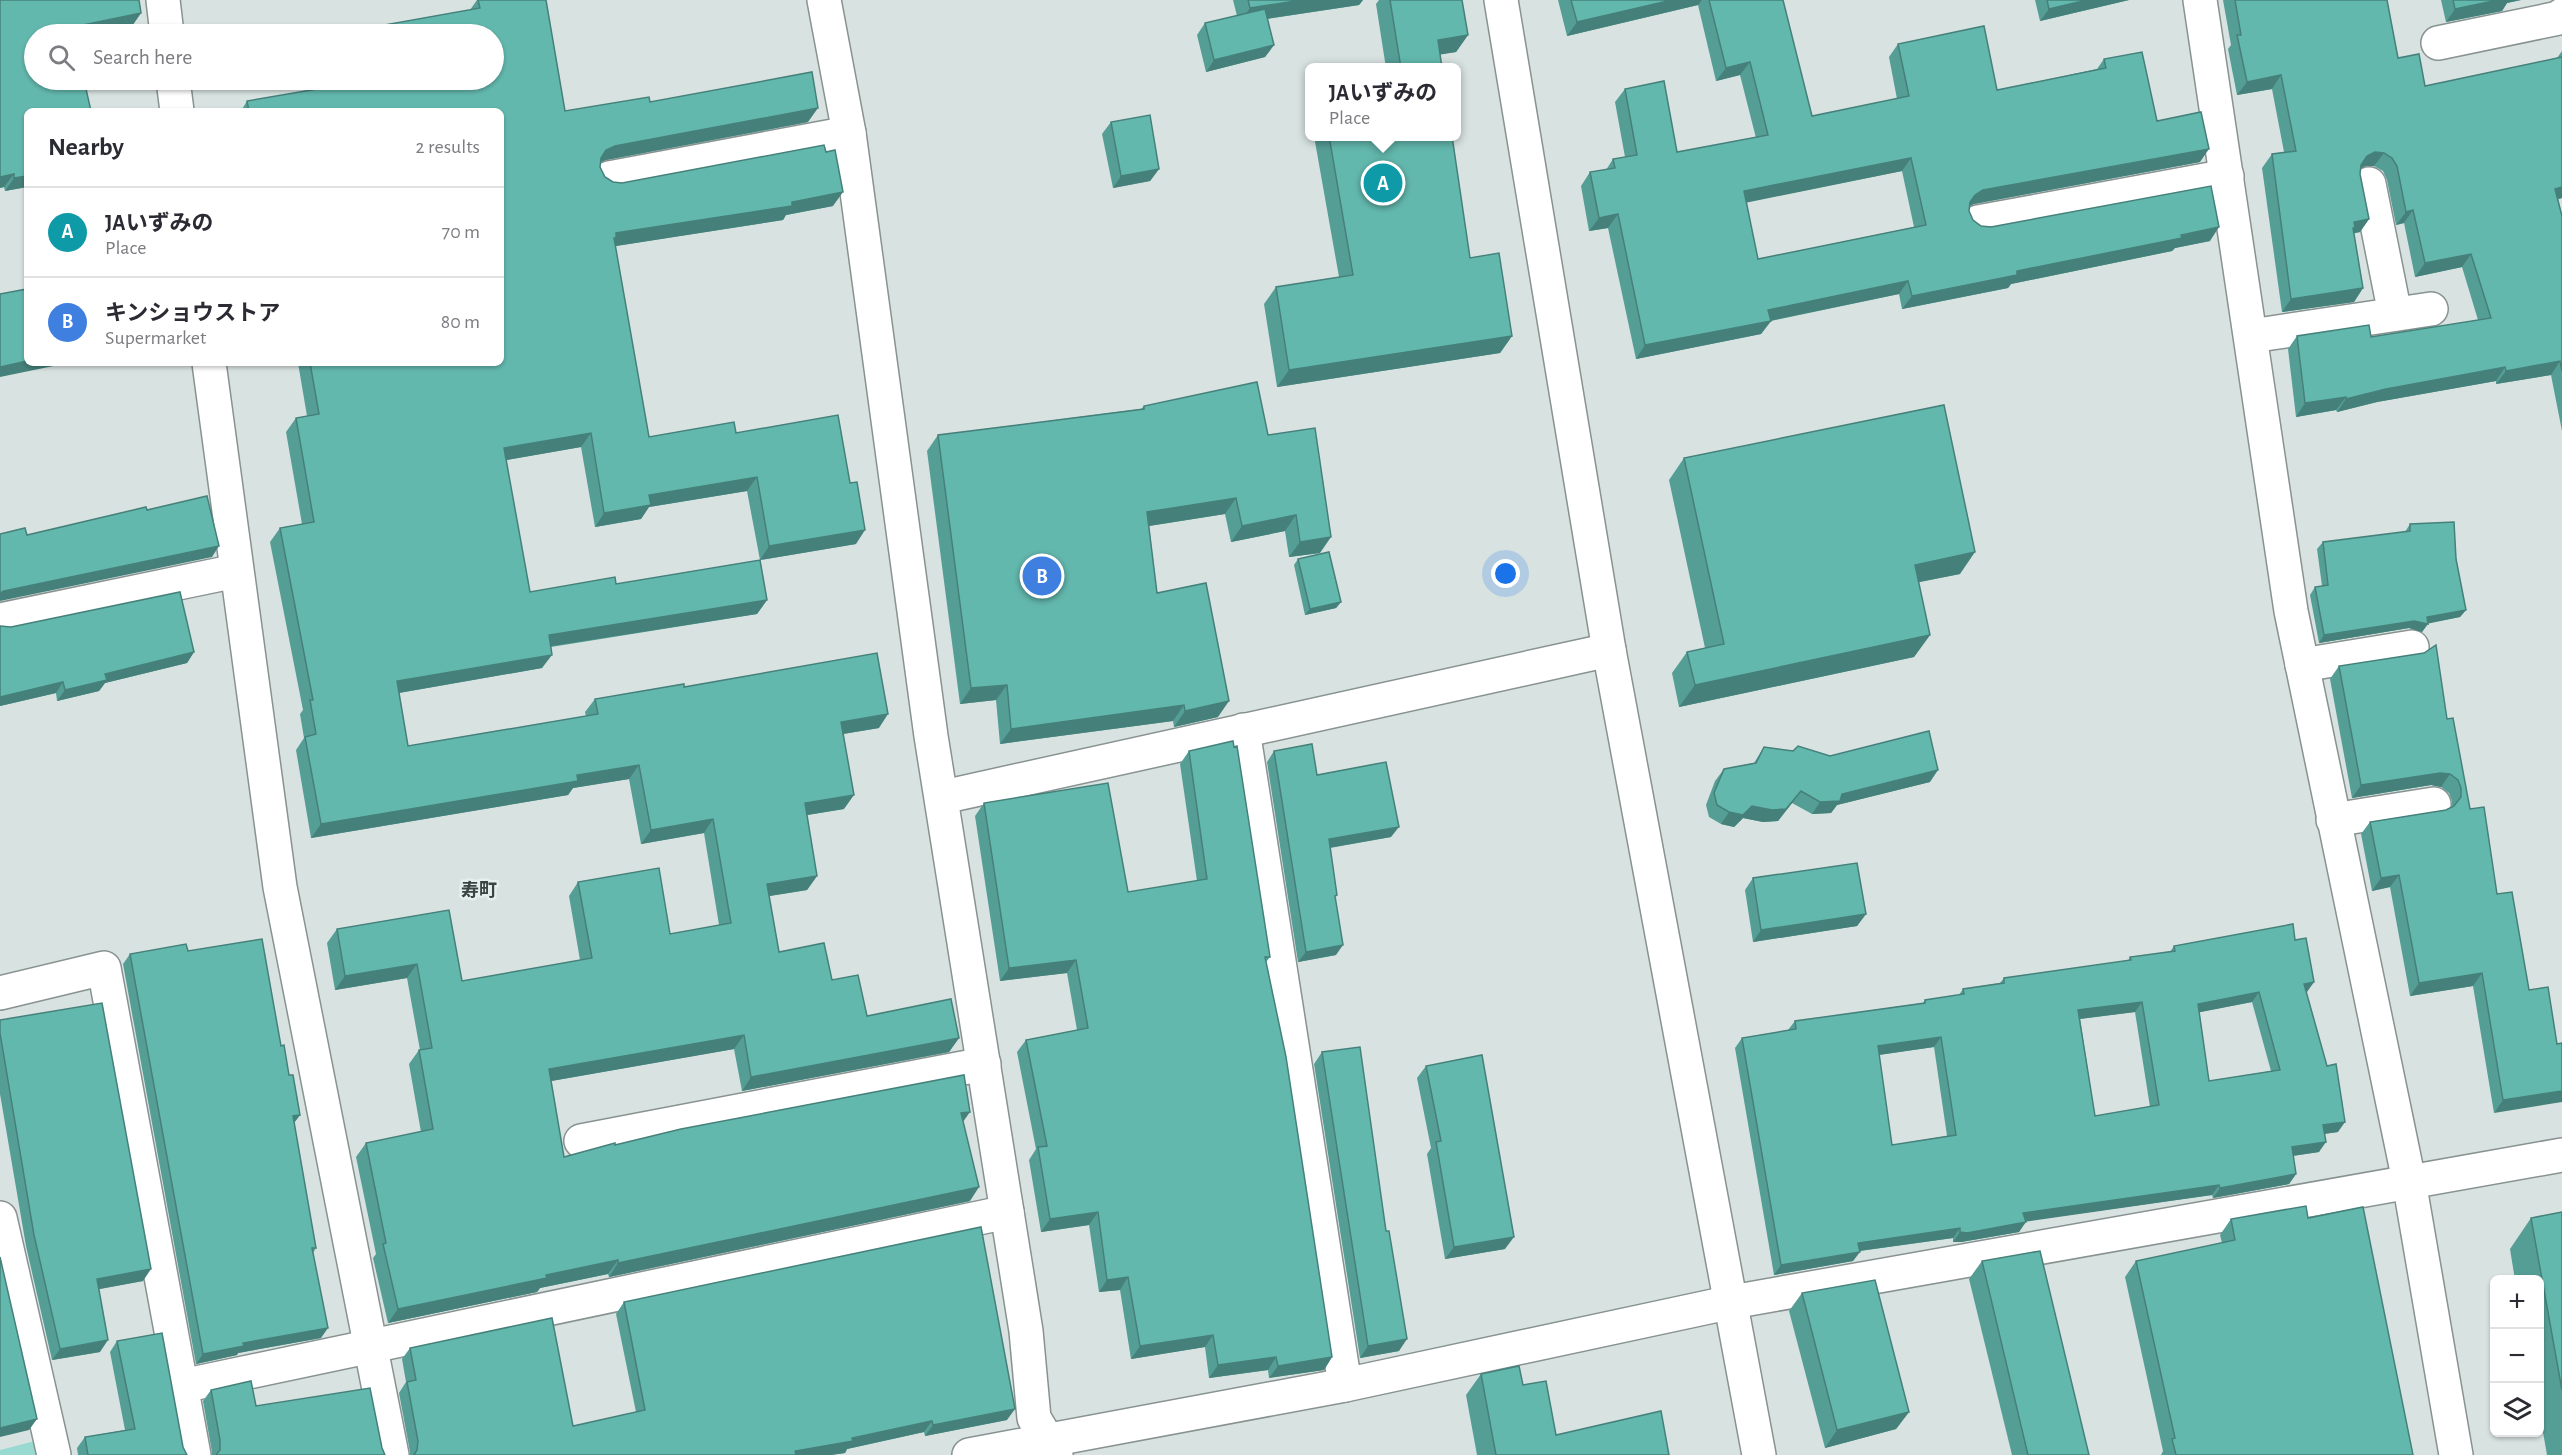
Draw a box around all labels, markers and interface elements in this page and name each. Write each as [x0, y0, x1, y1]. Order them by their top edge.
search box [24, 24, 504, 90]
icon: search [45, 41, 78, 74]
text: Search here [93, 46, 192, 68]
popup [1305, 63, 1461, 141]
text: JAいずみの [1329, 82, 1437, 104]
text: Place [1329, 108, 1370, 128]
text: Nearby [48, 134, 124, 160]
text: 2 results [416, 137, 480, 157]
pin: A [1364, 160, 1402, 206]
text: JAいずみの [105, 212, 214, 234]
text: A [62, 222, 74, 242]
text: 70 m [442, 222, 480, 242]
text: Place [105, 238, 146, 258]
text: キンショウストア [105, 302, 280, 324]
text: B [62, 312, 73, 332]
text: 80 m [441, 312, 480, 332]
text: Supermarket [105, 328, 206, 348]
pin: B [1022, 554, 1062, 598]
your location [1491, 559, 1520, 588]
district label: 寿町 [461, 880, 497, 900]
map controls [2490, 1275, 2544, 1437]
button: + [2490, 1275, 2544, 1329]
button: − [2490, 1329, 2544, 1383]
button: layers [2490, 1383, 2544, 1437]

